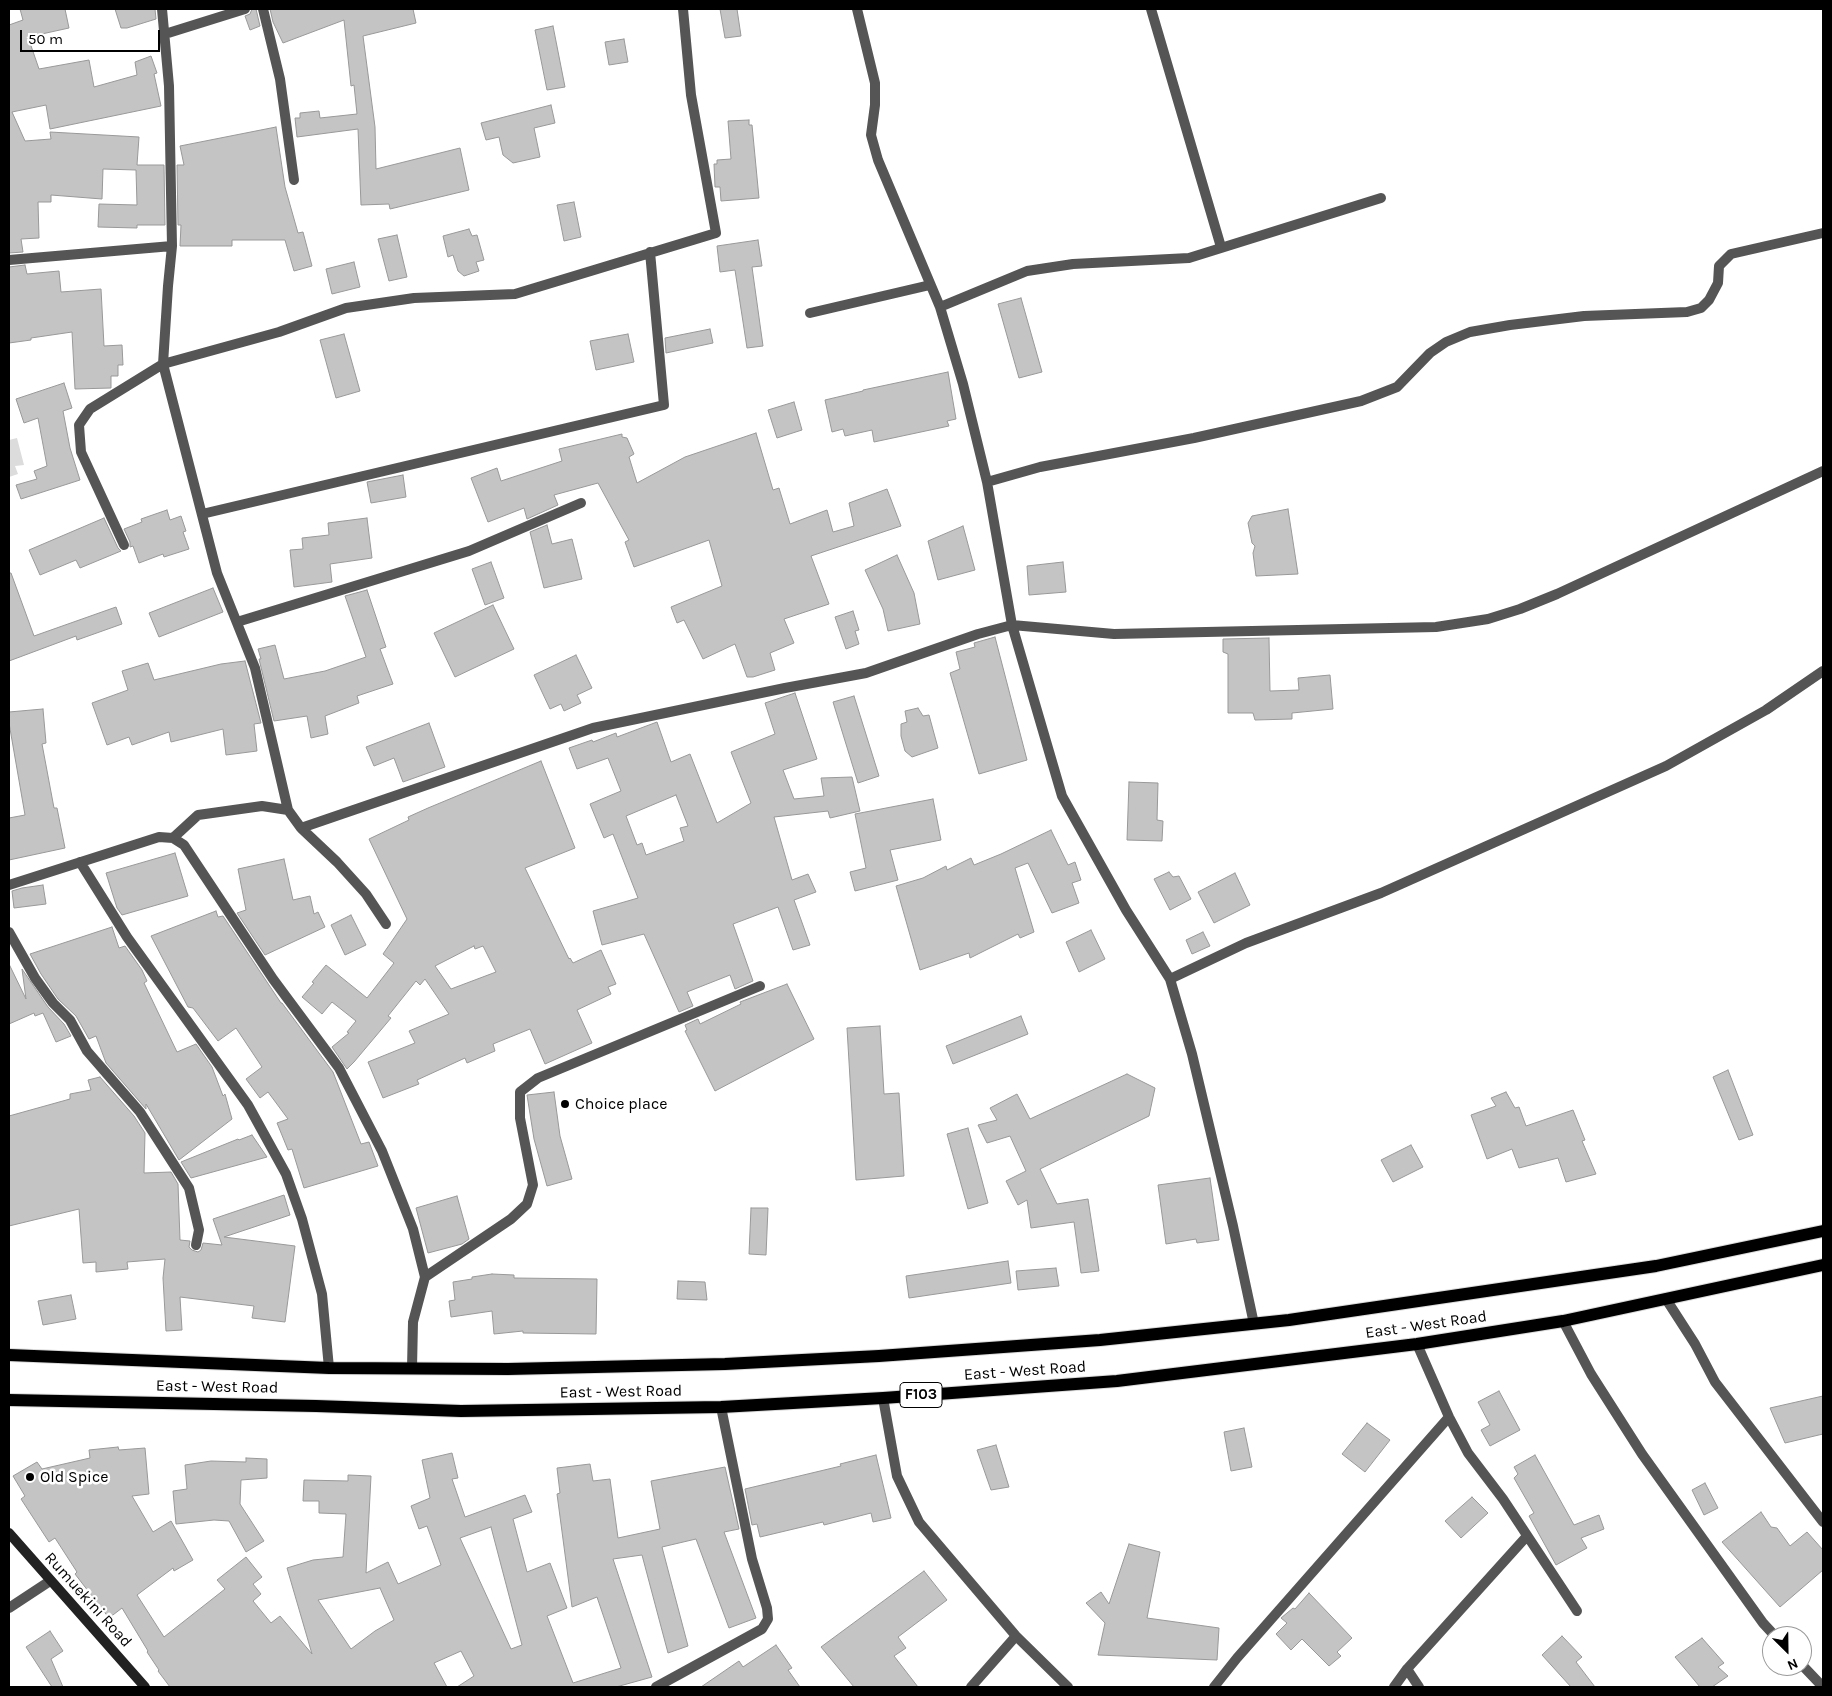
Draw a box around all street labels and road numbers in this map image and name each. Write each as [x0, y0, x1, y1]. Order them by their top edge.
street label: East - West Road [1364, 1307, 1488, 1343]
street label: East - West Road [963, 1357, 1087, 1385]
street label: East - West Road [156, 1376, 278, 1398]
street label: East - West Road [560, 1381, 682, 1403]
road number: F103 [900, 1382, 942, 1408]
street label: Rumuekini Road [40, 1549, 136, 1651]

